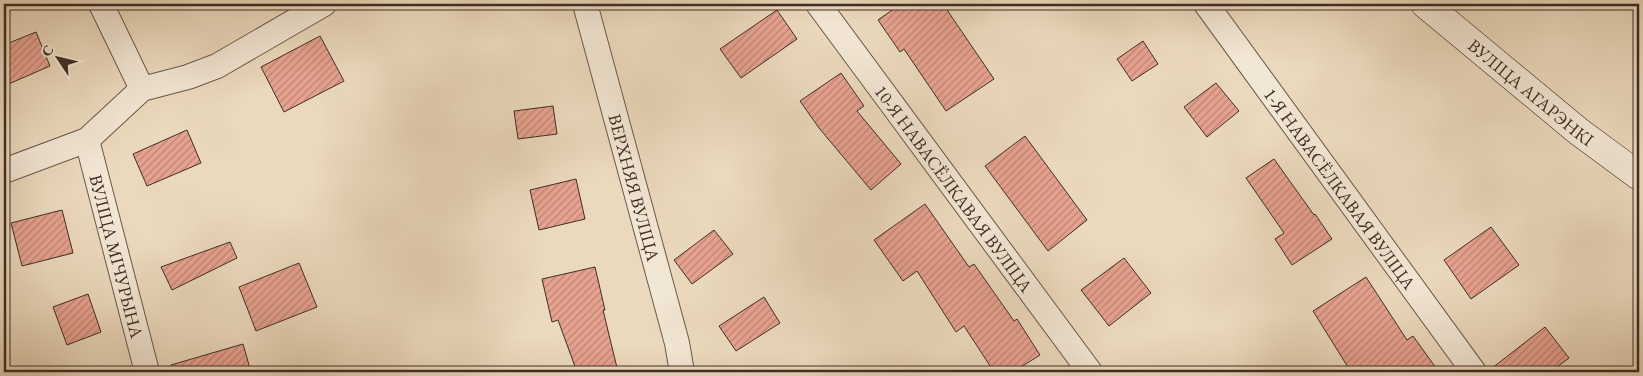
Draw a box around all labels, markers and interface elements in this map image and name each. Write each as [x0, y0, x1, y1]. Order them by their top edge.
north arrow [32, 32, 82, 82]
street label: ВУЛІЦА АГАРЭНКІ [1464, 33, 1599, 151]
text: С [37, 41, 58, 60]
street label: 10-Я НАВАСЁЛКАВАЯ ВУЛІЦА [870, 80, 1039, 297]
street label: 1-Я НАВАСЁЛКАВАЯ ВУЛІЦА [1259, 83, 1422, 294]
street label: ВЕРХНЯЯ ВУЛІЦА [604, 111, 666, 264]
street label: ВУЛІЦА МІЧУРЫНА [85, 172, 149, 341]

